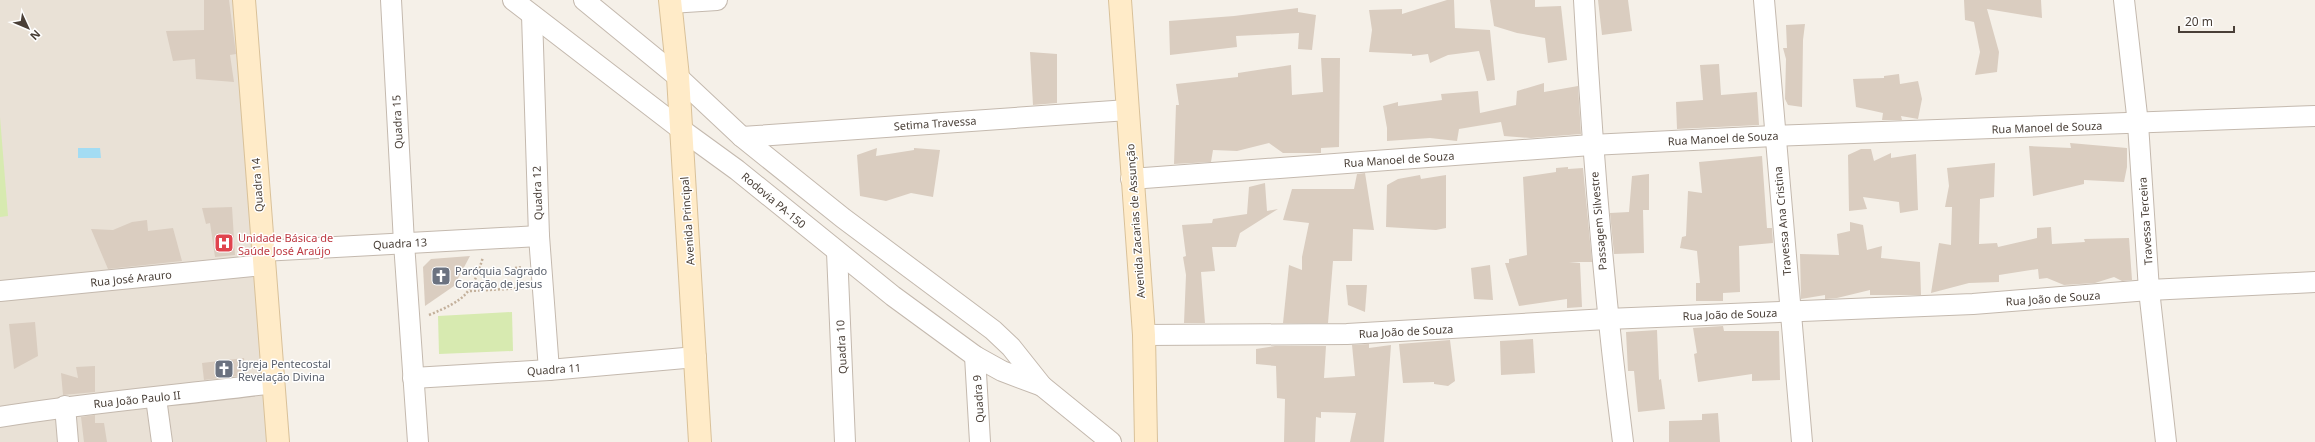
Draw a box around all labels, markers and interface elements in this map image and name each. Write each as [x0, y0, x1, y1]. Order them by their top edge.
north arrow [8, 8, 48, 48]
scale bar [2179, 8, 2234, 34]
text: 20 m [2185, 13, 2213, 30]
text: N [27, 27, 44, 44]
street label: Quadra 15 [388, 95, 406, 149]
street label: Setima Travessa [893, 113, 977, 133]
street label: Rua Manoel de Souza [1991, 118, 2103, 136]
street label: Rua Manoel de Souza [1667, 128, 1779, 148]
street label: Avenida Zacarias de Assunção [1122, 143, 1148, 299]
street label: Rua Manoel de Souza [1343, 148, 1455, 170]
street label: Quadra 14 [248, 157, 266, 213]
street label: Quadra 12 [529, 166, 545, 220]
street label: Travessa Ana Cristina [1770, 166, 1794, 276]
street label: Rodovia PA-150 [739, 169, 809, 231]
street label: Passagem Silvestre [1586, 171, 1610, 271]
street label: Avenida Principal [676, 176, 698, 266]
street label: Travessa Terceira [2134, 177, 2156, 265]
place label: Unidade Básica de Saúde José Araújo [238, 230, 333, 258]
hospital icon: Unidade Básica de Saúde José Araújo [213, 232, 235, 254]
street label: Quadra 13 [373, 234, 427, 252]
place label: Paróquia Sagrado Coração de jesus [455, 263, 547, 291]
church icon: Paróquia Sagrado Coração de jesus [430, 265, 452, 287]
street label: Rua José Arauro [89, 266, 173, 290]
street label: Rua João de Souza [2005, 287, 2101, 309]
street label: Rua João de Souza [1682, 305, 1778, 323]
street label: Quadra 10 [832, 320, 850, 374]
street label: Rua João de Souza [1358, 321, 1454, 341]
place label: Igreja Pentecostal Revelação Divina [238, 356, 331, 384]
church icon: Igreja Pentecostal Revelação Divina [213, 358, 235, 380]
street label: Quadra 11 [526, 360, 582, 378]
street label: Quadra 9 [969, 375, 987, 423]
street label: Rua João Paulo II [93, 387, 182, 411]

